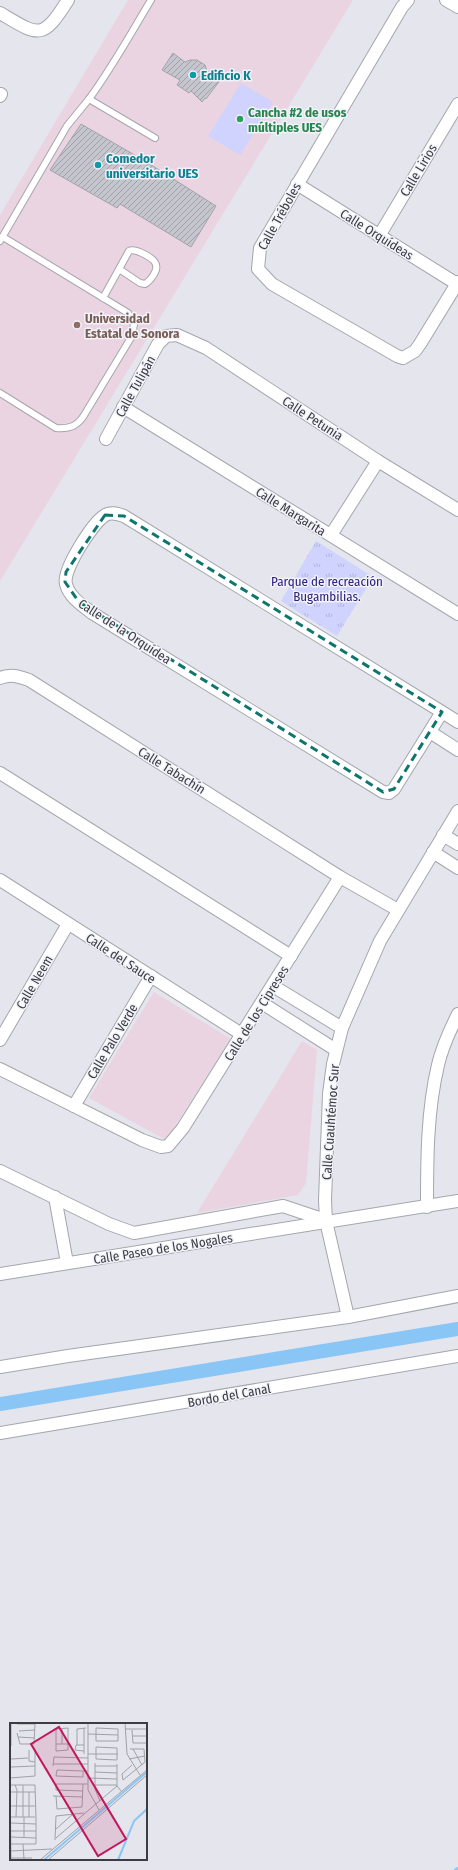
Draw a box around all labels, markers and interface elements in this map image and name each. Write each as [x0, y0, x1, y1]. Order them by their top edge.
place label: Edificio K [201, 68, 251, 83]
marker: Edificio K [188, 70, 198, 80]
place label: Cancha #2 de usos múltiples UES [248, 105, 347, 135]
marker: Cancha #2 de usos múltiples UES [235, 114, 245, 124]
street label: Calle Lirios [397, 141, 440, 199]
place label: Comedor universitario UES [106, 151, 199, 181]
marker: Comedor universitario UES [93, 160, 103, 170]
street label: Calle Tréboles [255, 180, 304, 252]
street label: Calle Orquídeas [337, 206, 416, 263]
place label: Universidad Estatal de Sonora [85, 311, 180, 341]
marker: Universidad Estatal de Sonora [72, 320, 82, 330]
street label: Calle Tulipán [112, 353, 158, 420]
street label: Calle Petunia [280, 393, 346, 444]
street label: Calle Margarita [253, 484, 328, 539]
park label: Parque de recreación Bugambilias. [271, 574, 383, 604]
street label: Calle de la Orquídea [76, 596, 174, 667]
street label: Calle Tabachín [135, 744, 208, 797]
street label: Calle del Sauce [83, 930, 158, 987]
street label: Calle Neem [13, 953, 56, 1012]
street label: Calle de los Cipreses [221, 963, 292, 1064]
street label: Calle Palo Verde [84, 1001, 141, 1082]
street label: Calle Cuauhtémoc Sur [319, 1063, 342, 1180]
street label: Calle Paseo de los Nogales [92, 1230, 234, 1267]
street label: Bordo del Canal [186, 1381, 272, 1410]
inset map [10, 1723, 147, 1860]

